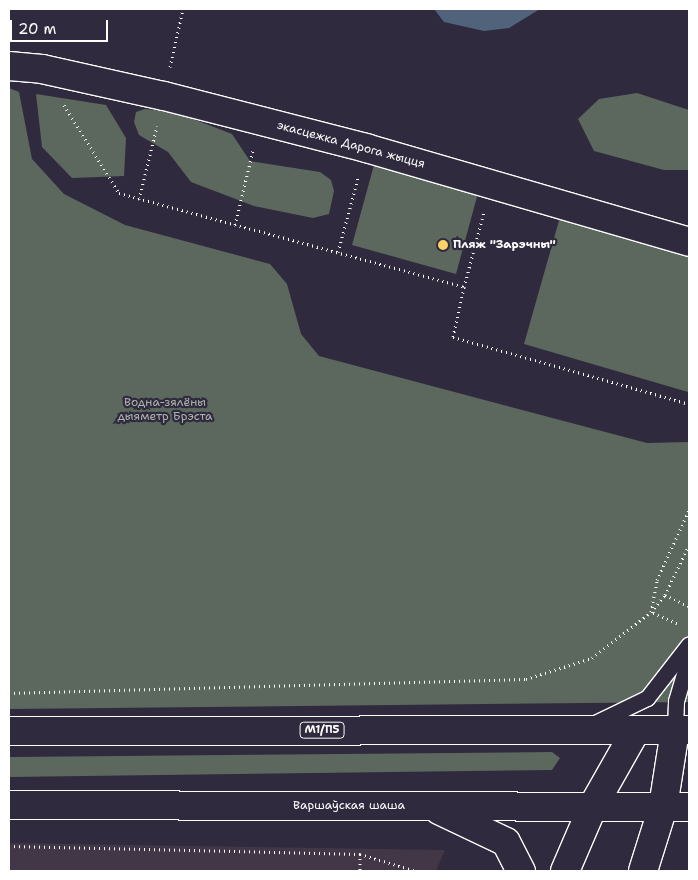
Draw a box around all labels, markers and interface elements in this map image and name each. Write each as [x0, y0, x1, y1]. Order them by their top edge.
scale bar [12, 10, 110, 42]
text: 20 m [18, 19, 57, 39]
street label: экасцежка Дарога жыцця [275, 118, 427, 172]
place label: Пляж "Зарэчны" [453, 238, 556, 252]
marker: Пляж "Зарэчны" [437, 239, 449, 251]
park label: Водна-зялёны дыяметр Брэста [117, 396, 213, 424]
road number: М1/П5 [300, 722, 344, 738]
street label: Варшаўская шаша [293, 799, 405, 813]

